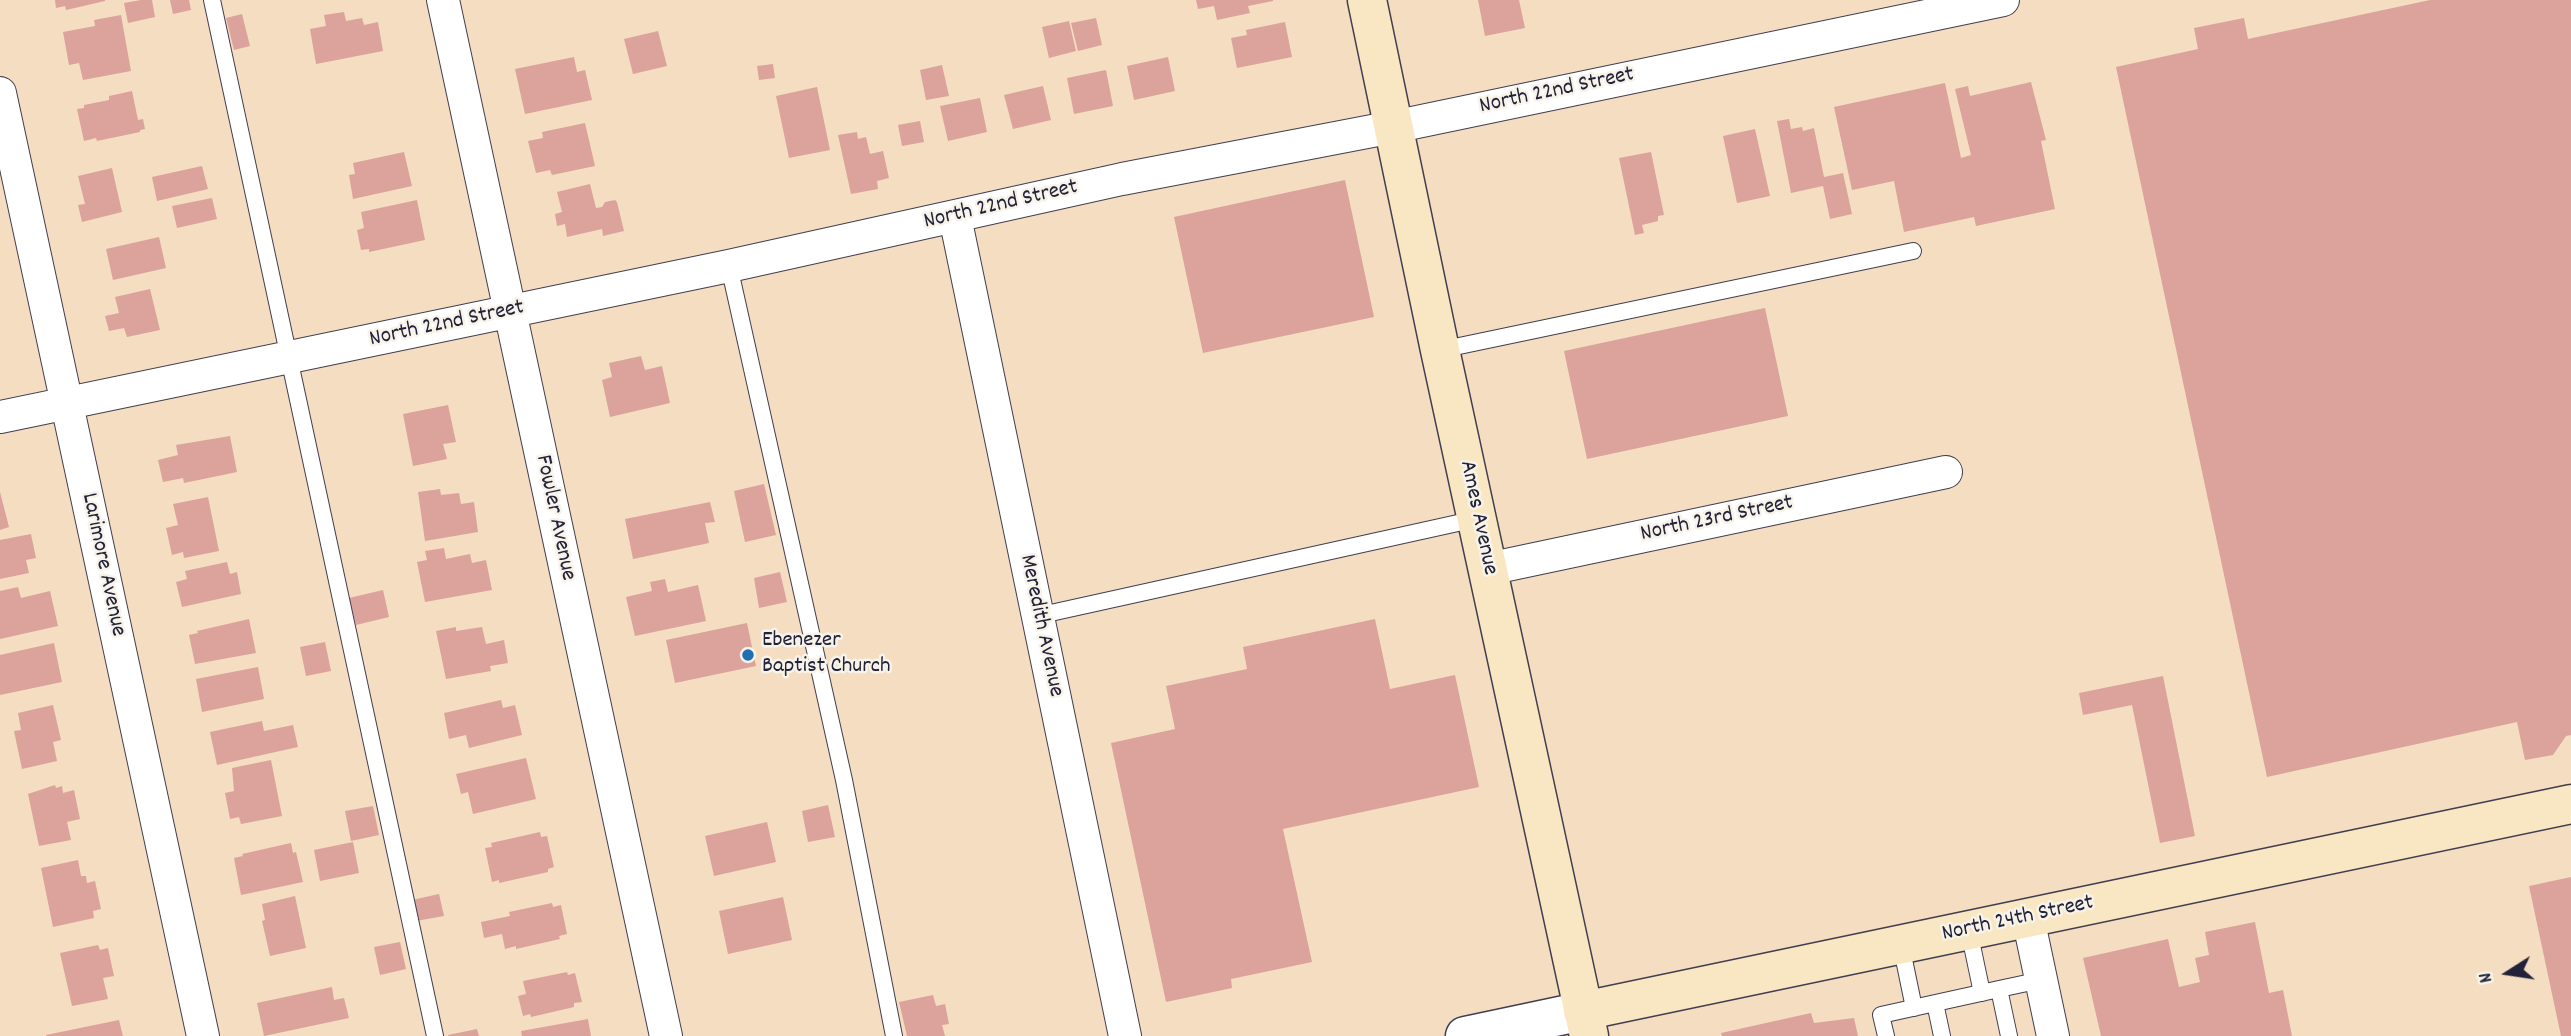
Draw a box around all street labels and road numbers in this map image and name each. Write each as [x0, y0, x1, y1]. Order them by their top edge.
street label: North 22nd Street [1477, 62, 1637, 122]
street label: North 22nd Street [921, 175, 1081, 237]
street label: North 22nd Street [367, 295, 527, 355]
street label: Fowler Avenue [527, 453, 581, 583]
street label: Ames Avenue [1451, 458, 1503, 578]
street label: North 23rd Street [1638, 490, 1796, 550]
street label: Larimore Avenue [73, 491, 131, 639]
street label: Meredith Avenue [1011, 552, 1069, 700]
street label: North 24th Street [1940, 890, 2096, 950]

